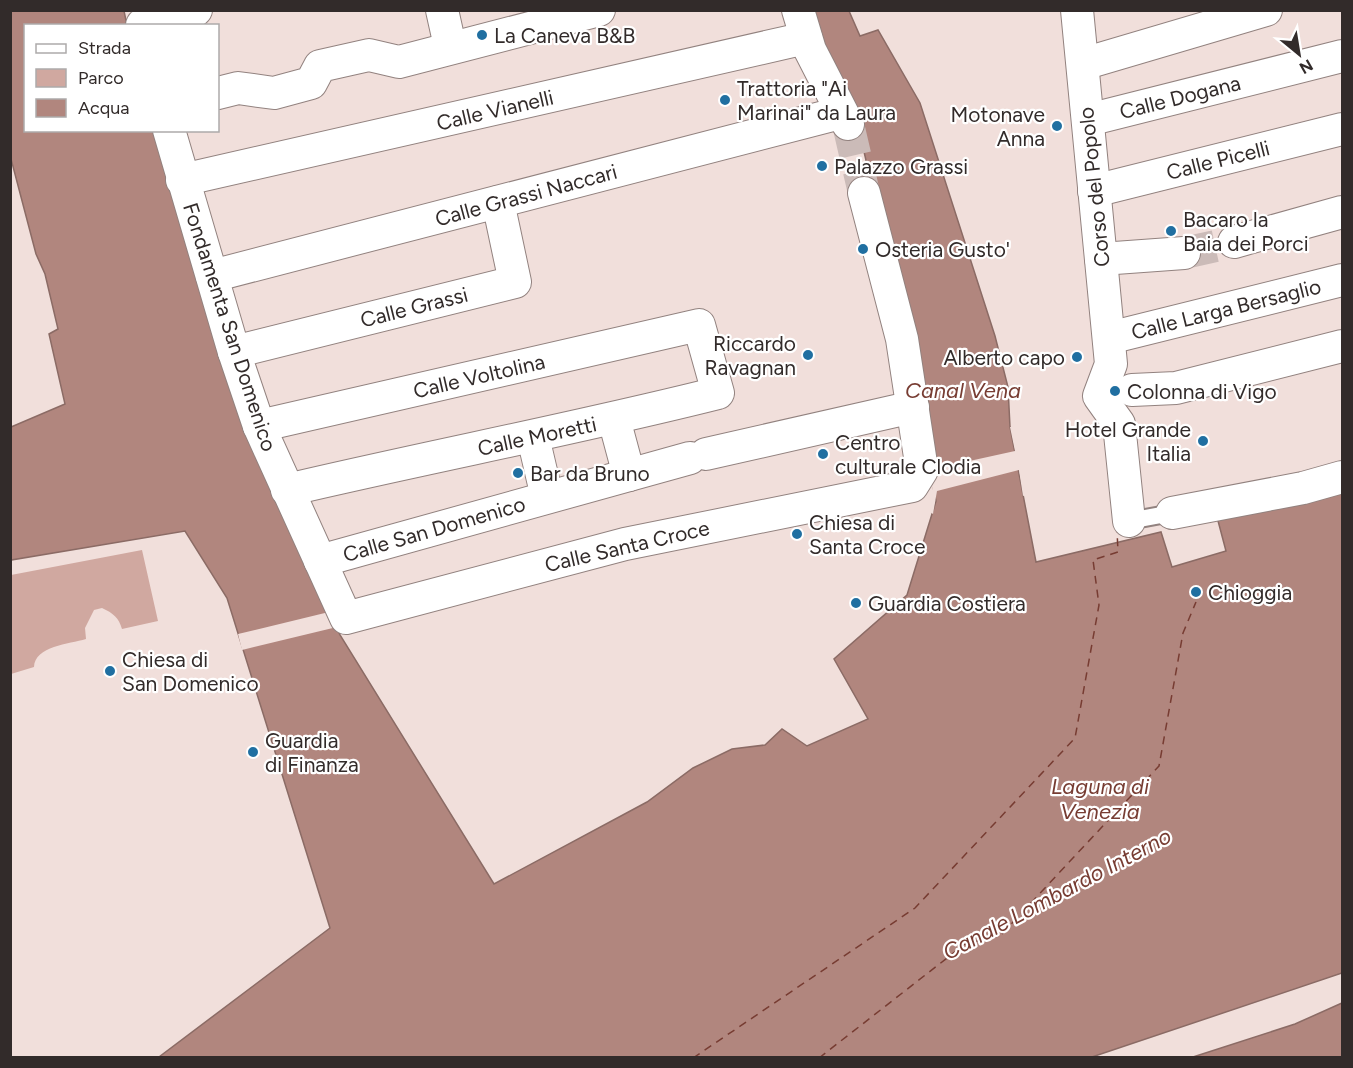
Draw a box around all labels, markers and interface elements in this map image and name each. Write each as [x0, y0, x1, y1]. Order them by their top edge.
place label: La Caneva B&B [494, 23, 635, 48]
legend [24, 24, 219, 132]
north arrow [1269, 24, 1329, 84]
marker: La Caneva B&B [475, 28, 489, 42]
text: Strada [78, 37, 131, 59]
text: N [1296, 55, 1316, 78]
text: Parco [78, 67, 124, 89]
street label: Calle Dogana [1117, 70, 1243, 124]
place label: Trattoria "Ai Marinai" da Laura [737, 76, 896, 125]
street label: Calle Vianelli [434, 84, 556, 136]
marker: Trattoria "Ai Marinai" da Laura [718, 93, 732, 107]
text: Acqua [78, 97, 129, 119]
place label: Motonave Anna [951, 102, 1045, 151]
street label: Corso del Popolo [1073, 106, 1115, 268]
marker: Motonave Anna [1050, 119, 1064, 133]
street label: Calle Picelli [1164, 135, 1272, 185]
place label: Palazzo Grassi [834, 154, 968, 179]
street label: Calle Grassi Naccari [432, 159, 620, 231]
marker: Palazzo Grassi [815, 159, 829, 173]
street label: Fondamenta San Domenico [178, 200, 282, 454]
place label: Bacaro la Baia dei Porci [1183, 207, 1309, 256]
marker: Bacaro la Baia dei Porci [1164, 224, 1178, 238]
place label: Osteria Gusto' [875, 237, 1010, 262]
marker: Osteria Gusto' [856, 242, 870, 256]
street label: Calle Larga Bersaglio [1129, 273, 1323, 345]
street label: Calle Grassi [358, 282, 470, 332]
place label: Riccardo Ravagnan [704, 331, 796, 380]
place label: Alberto capo [943, 345, 1065, 370]
marker: Riccardo Ravagnan [801, 348, 815, 362]
street label: Calle Voltolina [411, 349, 547, 403]
marker: Alberto capo [1070, 350, 1084, 364]
water label: Canal Vena [905, 377, 1021, 404]
place label: Colonna di Vigo [1127, 379, 1277, 404]
marker: Colonna di Vigo [1108, 384, 1122, 398]
street label: Calle Moretti [475, 411, 599, 461]
place label: Hotel Grande Italia [1065, 417, 1191, 466]
place label: Centro culturale Clodia [835, 430, 981, 479]
marker: Hotel Grande Italia [1196, 434, 1210, 448]
marker: Centro culturale Clodia [816, 447, 830, 461]
place label: Bar da Bruno [530, 461, 650, 486]
marker: Bar da Bruno [511, 466, 525, 480]
street label: Calle San Domenico [340, 491, 528, 567]
place label: Chiesa di Santa Croce [809, 510, 925, 559]
street label: Calle Santa Croce [542, 515, 712, 577]
marker: Chiesa di Santa Croce [790, 527, 804, 541]
place label: Chioggia [1208, 580, 1292, 605]
marker: Chioggia [1189, 585, 1203, 599]
place label: Guardia Costiera [868, 591, 1026, 616]
marker: Guardia Costiera [849, 596, 863, 610]
place label: Chiesa di San Domenico [122, 647, 259, 696]
marker: Chiesa di San Domenico [103, 664, 117, 678]
place label: Guardia di Finanza [265, 728, 359, 777]
marker: Guardia di Finanza [246, 745, 260, 759]
water label: Laguna di Venezia [1051, 773, 1150, 825]
water label: Canale Lombardo Interno [938, 822, 1176, 966]

